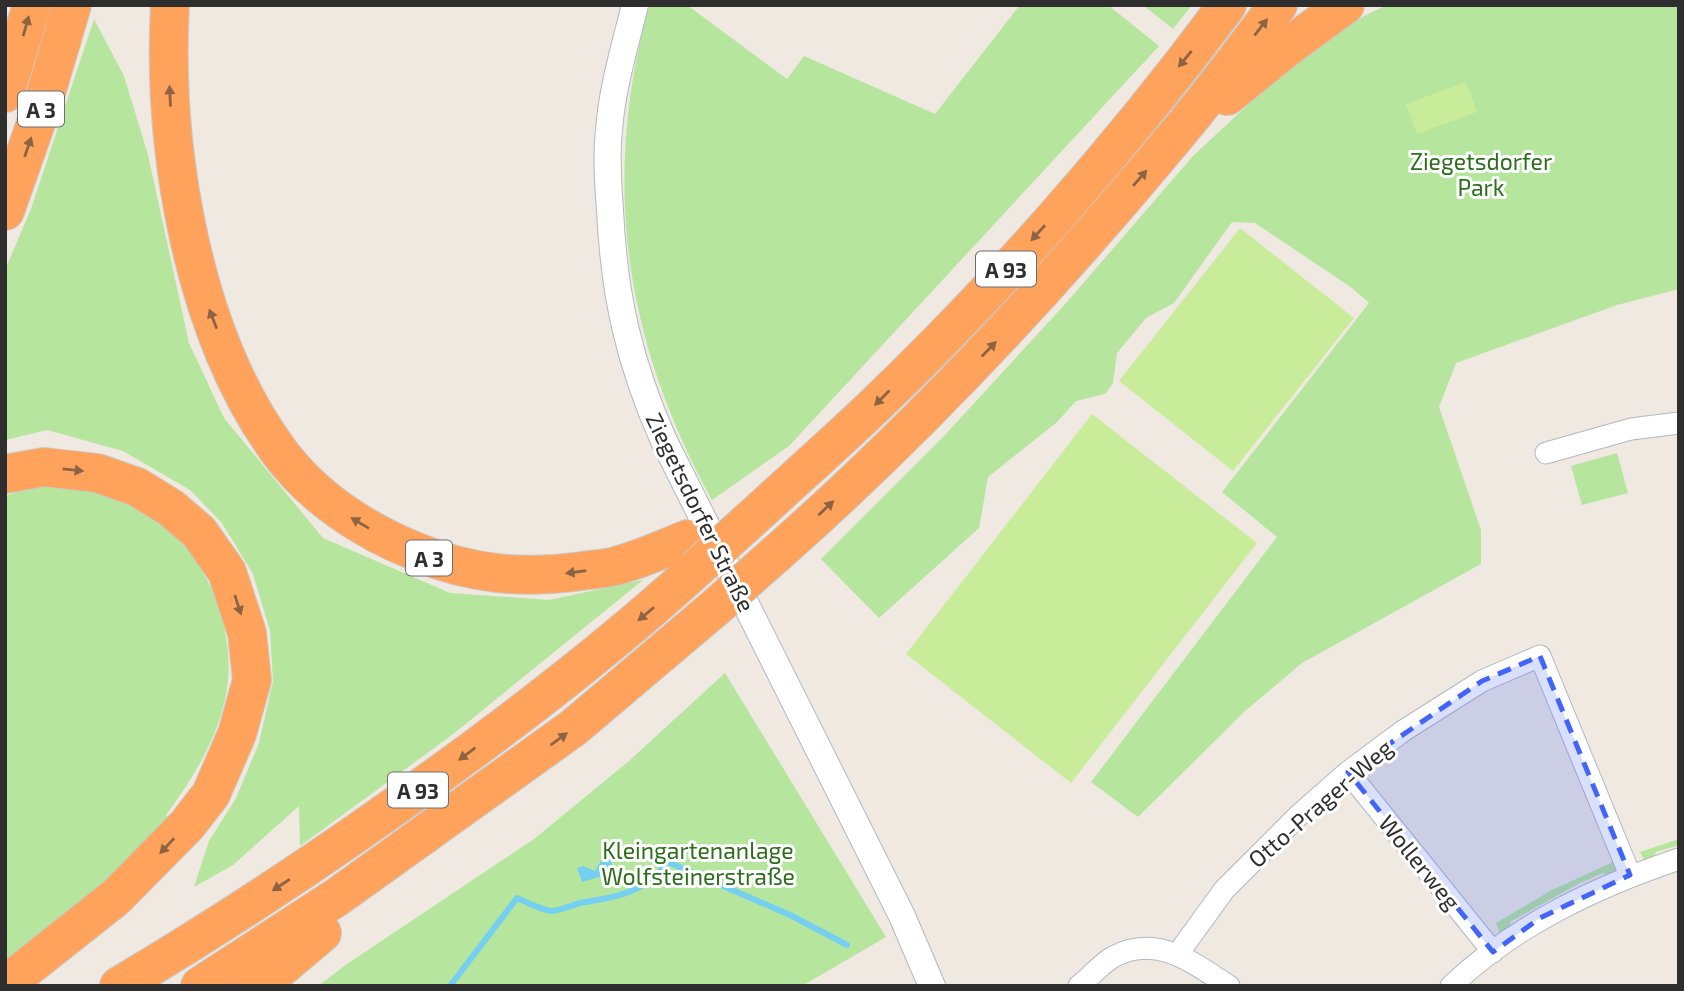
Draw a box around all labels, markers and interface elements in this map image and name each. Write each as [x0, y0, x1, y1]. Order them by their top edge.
one-way arrow [21, 15, 31, 36]
one-way arrow [1254, 18, 1268, 36]
one-way arrow [1177, 50, 1192, 68]
one-way arrow [165, 85, 176, 107]
road number: A 3 [18, 92, 64, 126]
one-way arrow [23, 136, 34, 157]
park label: Ziegetsdorfer Park [1410, 147, 1552, 201]
one-way arrow [1131, 170, 1147, 187]
one-way arrow [1031, 224, 1047, 241]
road number: A 93 [976, 252, 1036, 286]
one-way arrow [207, 308, 218, 329]
one-way arrow [980, 340, 997, 357]
one-way arrow [874, 390, 891, 406]
street label: Ziegetsdorfer Straße [641, 408, 761, 616]
one-way arrow [62, 465, 84, 476]
one-way arrow [817, 500, 834, 516]
one-way arrow [350, 517, 369, 529]
road number: A 3 [406, 540, 452, 576]
one-way arrow [565, 566, 587, 577]
one-way arrow [233, 595, 244, 616]
one-way arrow [638, 606, 655, 621]
one-way arrow [550, 732, 568, 746]
street label: Otto-Prager-Weg [1242, 733, 1398, 873]
one-way arrow [458, 747, 476, 761]
road number: A 93 [388, 772, 448, 808]
street label: Wollerweg [1373, 809, 1467, 915]
park label: Kleingartenanlage Wolfsteinerstraße [601, 836, 795, 890]
one-way arrow [160, 837, 176, 854]
one-way arrow [272, 878, 290, 892]

